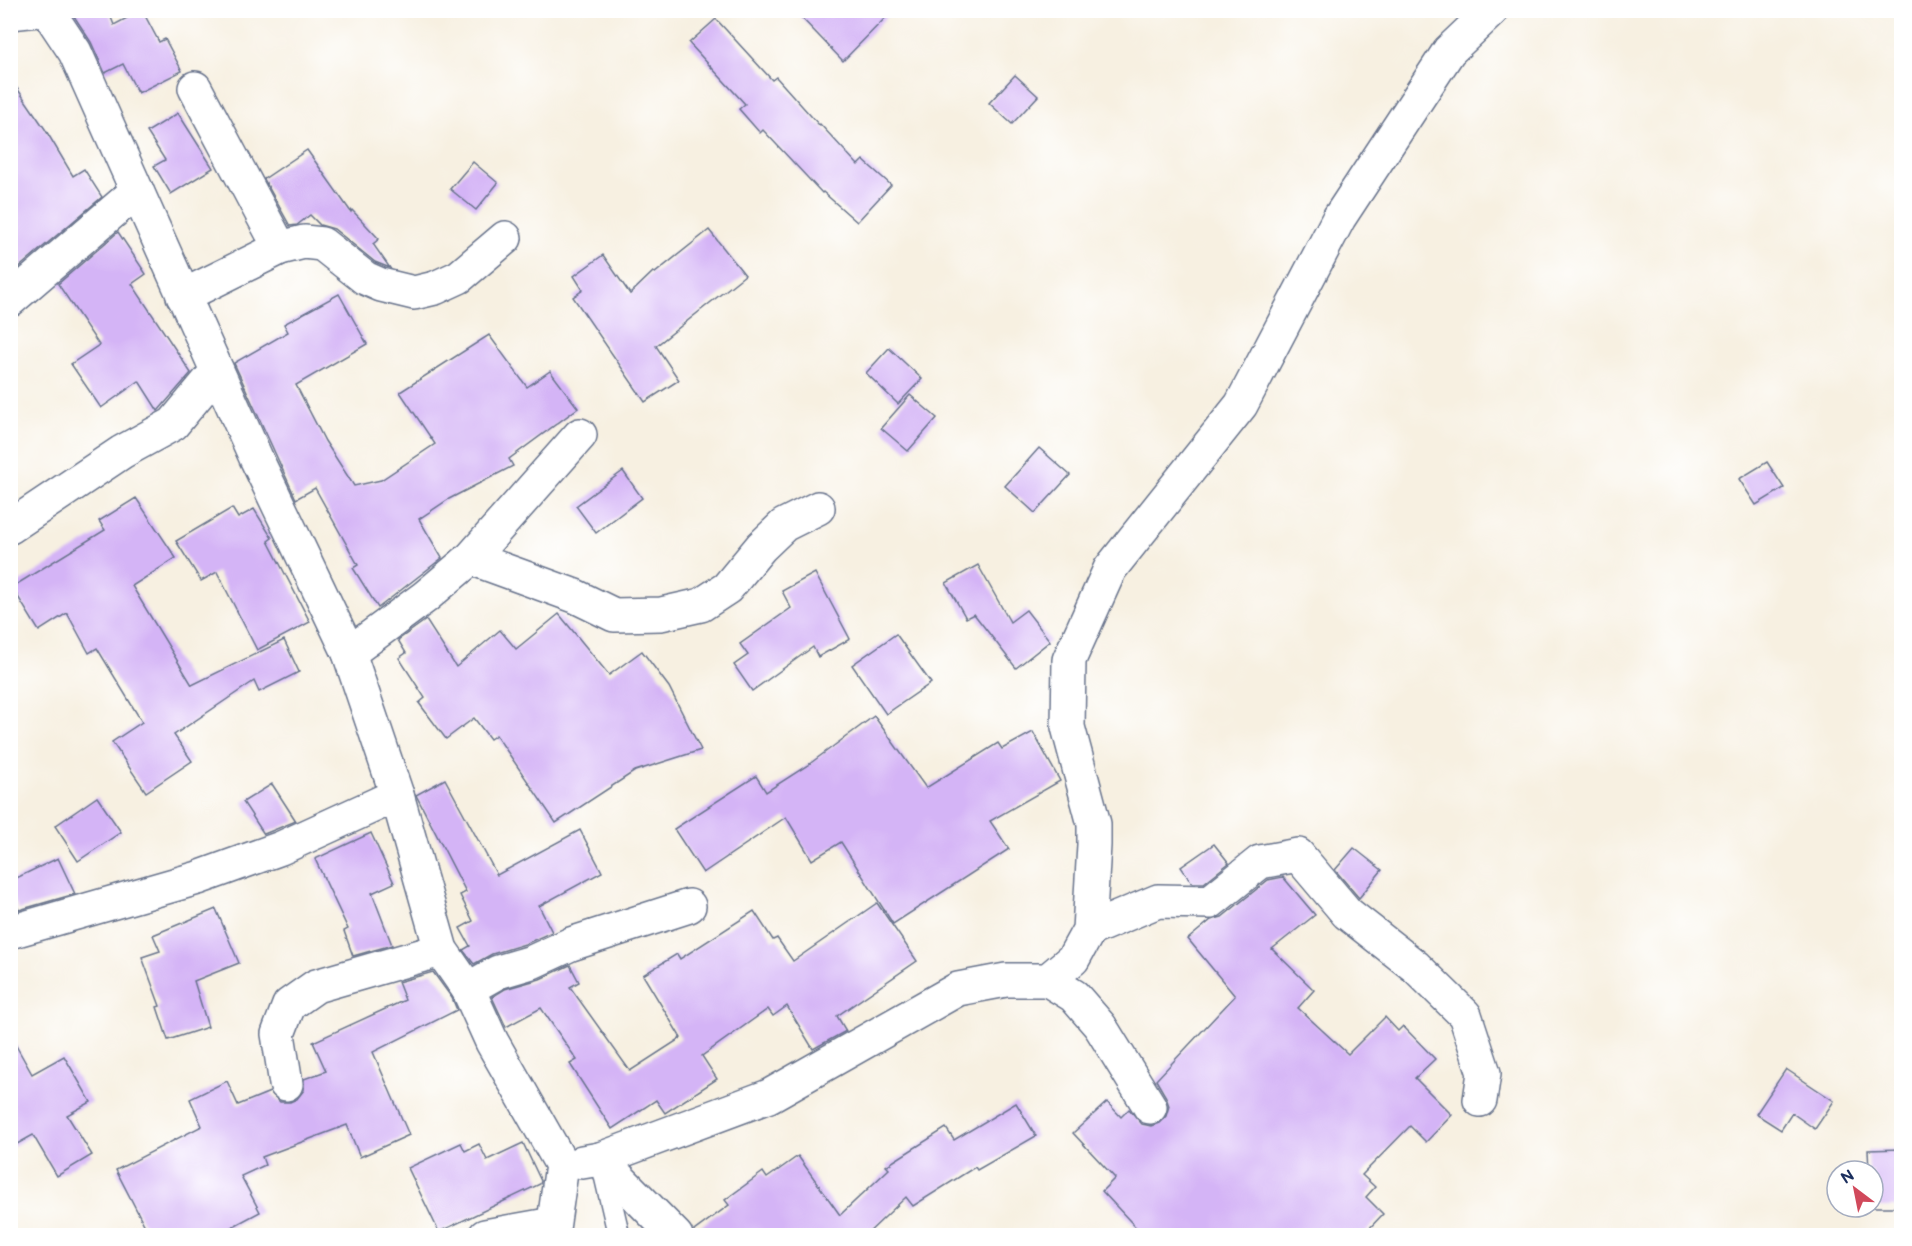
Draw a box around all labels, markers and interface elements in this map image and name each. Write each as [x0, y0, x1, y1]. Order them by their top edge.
north arrow [1825, 1159, 1885, 1219]
text: N [1838, 1166, 1858, 1189]

